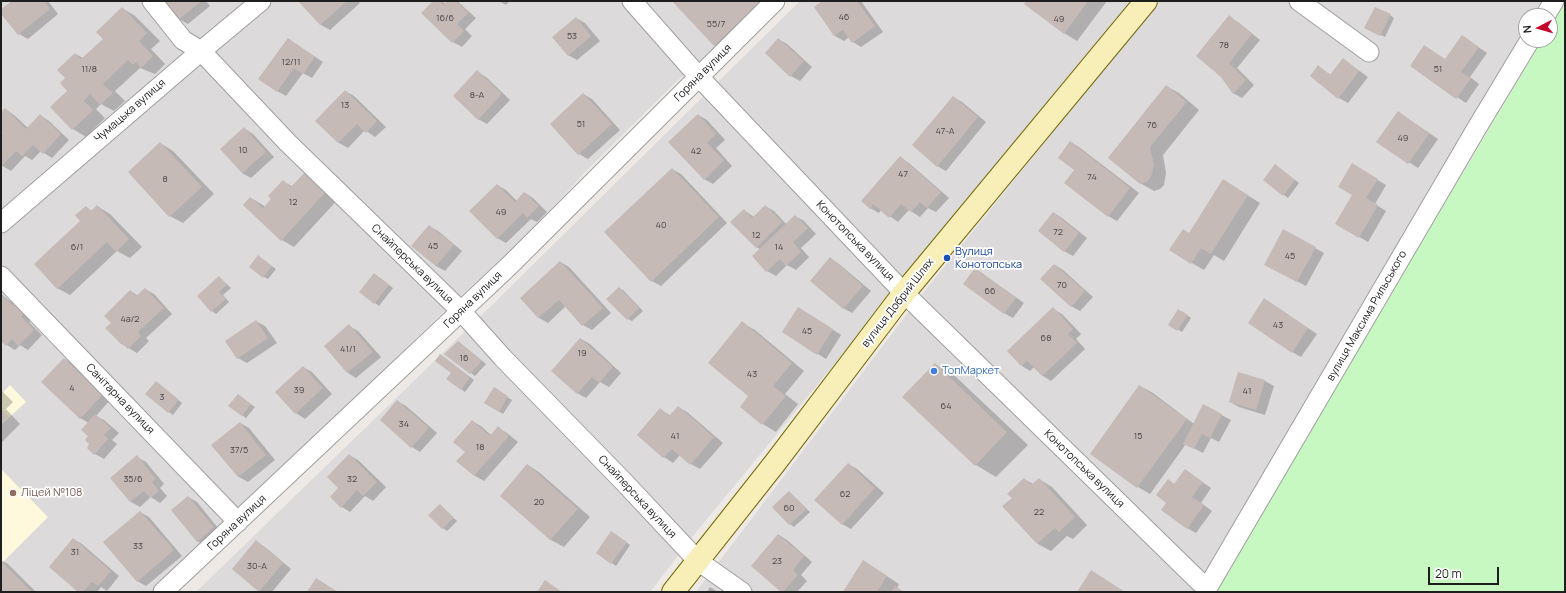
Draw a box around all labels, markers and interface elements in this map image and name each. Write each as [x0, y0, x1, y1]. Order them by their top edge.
north arrow [1518, 8, 1558, 48]
house number: 46 [839, 12, 849, 22]
house number: 16/6 [436, 13, 454, 23]
house number: 49 [1054, 14, 1064, 24]
house number: 55/7 [707, 19, 725, 29]
text: N [1519, 24, 1534, 34]
house number: 53 [567, 31, 577, 41]
house number: 78 [1219, 40, 1229, 50]
street label: Горяна вулиця [672, 42, 734, 104]
house number: 12/11 [281, 57, 301, 67]
house number: 11/8 [81, 64, 97, 74]
house number: 51 [1434, 64, 1442, 74]
street label: Чумацька вулиця [92, 76, 168, 146]
house number: 8-А [470, 90, 484, 100]
house number: 13 [341, 100, 349, 110]
house number: 51 [577, 119, 585, 129]
house number: 76 [1147, 120, 1157, 130]
house number: 47-А [935, 126, 955, 136]
house number: 49 [1398, 133, 1408, 143]
house number: 10 [239, 145, 247, 155]
house number: 42 [691, 146, 701, 156]
house number: 47 [898, 169, 908, 179]
house number: 74 [1087, 172, 1097, 182]
house number: 8 [162, 174, 168, 184]
house number: 12 [289, 197, 297, 207]
street label: Конотопська вулиця [813, 198, 897, 284]
house number: 49 [496, 207, 506, 217]
house number: 40 [656, 220, 666, 230]
street label: Снайперська вулиця [368, 222, 456, 306]
house number: 72 [1053, 227, 1063, 237]
house number: 12 [752, 230, 760, 240]
house number: 45 [428, 241, 438, 251]
house number: 6/1 [71, 242, 83, 252]
house number: 14 [775, 242, 783, 252]
place label: Вулиця Конотопська [955, 245, 1022, 271]
street label: вулиця Максима Рильського [1324, 248, 1410, 384]
house number: 45 [1285, 251, 1295, 261]
marker: Вулиця Конотопська [942, 253, 952, 263]
street label: вулиця Добрий Шлях [859, 256, 937, 350]
street label: Горяна вулиця [441, 269, 505, 331]
house number: 70 [1057, 280, 1067, 290]
house number: 66 [984, 286, 996, 296]
house number: 4а/2 [121, 314, 139, 324]
house number: 43 [1273, 320, 1283, 330]
house number: 45 [802, 326, 812, 336]
house number: 68 [1041, 333, 1051, 343]
house number: 41/1 [340, 344, 356, 354]
house number: 19 [577, 348, 587, 358]
house number: 16 [459, 353, 469, 363]
street label: Санітарна вулиця [83, 361, 157, 437]
place label: ТопМаркет [942, 364, 999, 378]
marker: ТопМаркет [929, 366, 939, 376]
house number: 43 [747, 369, 757, 379]
house number: 4 [69, 383, 75, 393]
house number: 39 [294, 385, 304, 395]
house number: 41 [1243, 386, 1251, 396]
house number: 3 [160, 392, 164, 402]
house number: 64 [941, 401, 951, 411]
house number: 34 [399, 419, 409, 429]
street label: Конотопська вулиця [1041, 427, 1127, 511]
house number: 41 [671, 431, 679, 441]
house number: 15 [1134, 431, 1142, 441]
house number: 18 [476, 442, 484, 452]
house number: 37/5 [230, 445, 248, 455]
street label: Снайперська вулиця [595, 453, 679, 541]
house number: 35/6 [123, 474, 143, 484]
house number: 32 [347, 474, 357, 484]
place label: Ліцей №108 [21, 486, 83, 500]
marker: Ліцей №108 [8, 488, 18, 498]
house number: 62 [840, 489, 850, 499]
street label: Горяна вулиця [205, 492, 269, 554]
house number: 20 [534, 497, 544, 507]
house number: 60 [783, 503, 795, 513]
house number: 22 [1034, 507, 1044, 517]
house number: 33 [133, 541, 143, 551]
house number: 31 [71, 547, 79, 557]
house number: 23 [772, 556, 782, 566]
scale bar [1430, 559, 1501, 585]
house number: 30-А [247, 561, 267, 571]
text: 20 m [1435, 565, 1462, 582]

